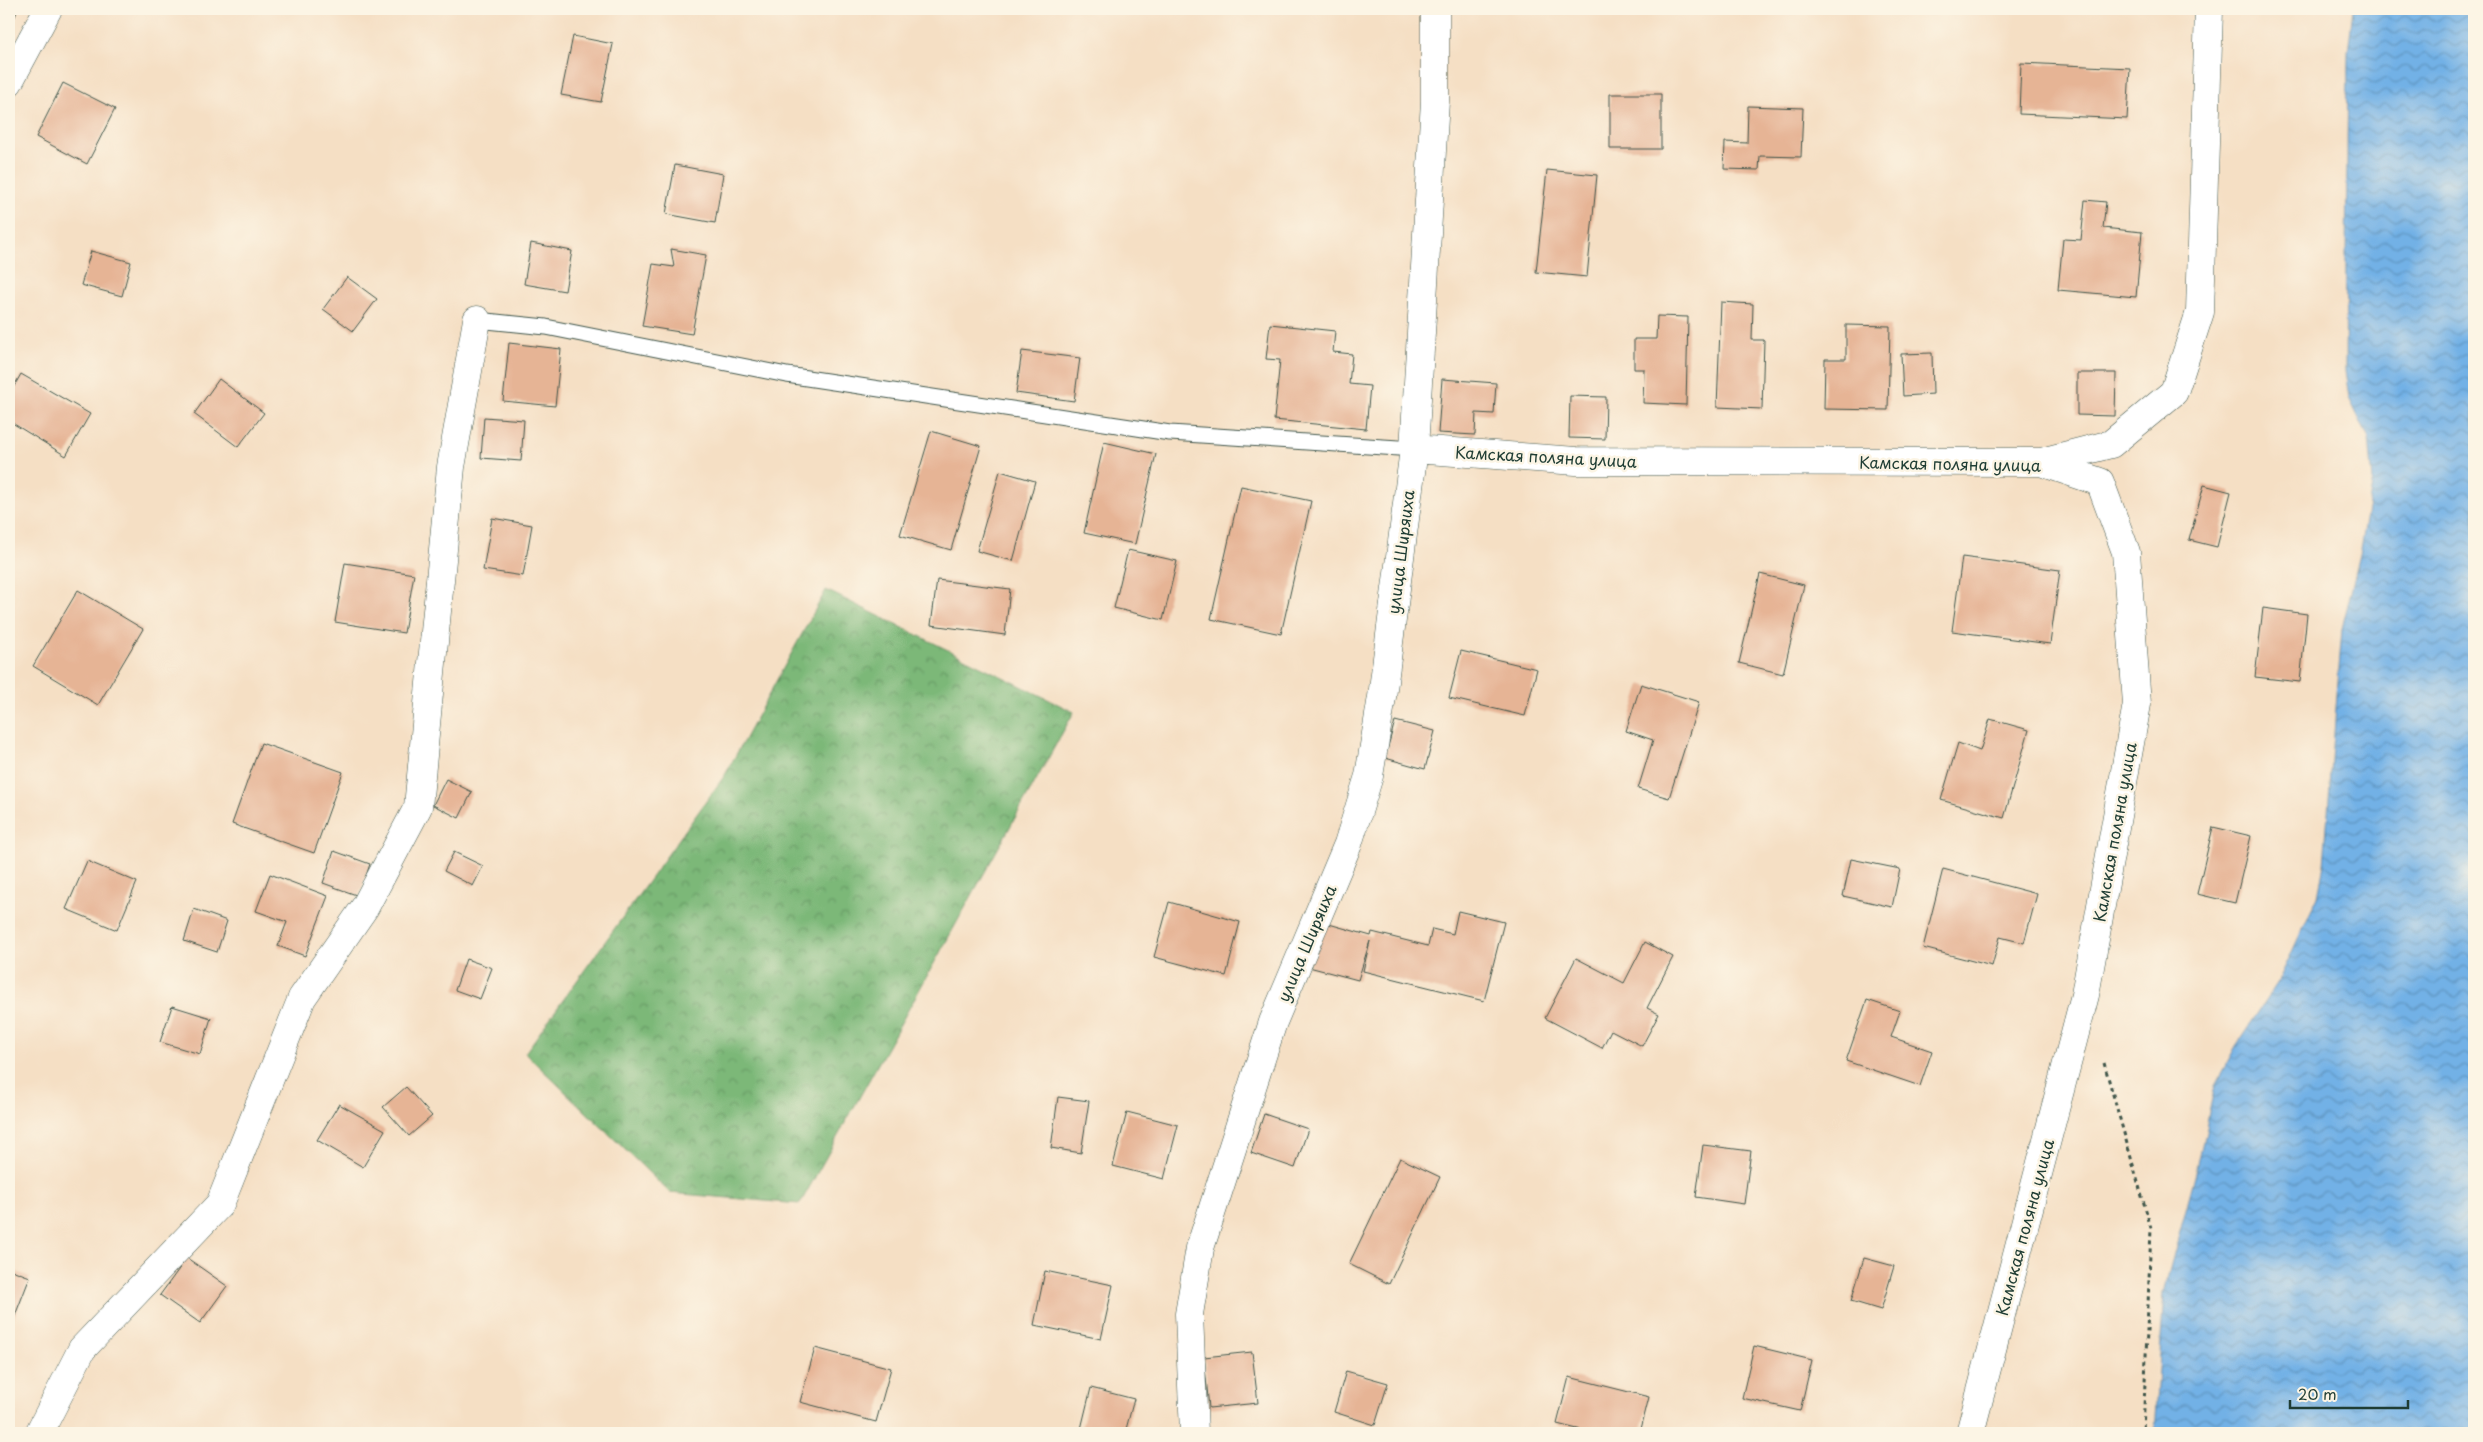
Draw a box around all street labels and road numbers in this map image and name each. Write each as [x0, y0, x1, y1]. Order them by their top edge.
street label: Камская поляна улица [1455, 439, 1637, 473]
street label: Камская поляна улица [1859, 449, 2041, 477]
street label: улица Ширяиха [1380, 489, 1420, 615]
street label: Камская поляна улица [2086, 740, 2142, 924]
street label: улица Ширяиха [1271, 881, 1341, 1005]
street label: Камская поляна улица [1989, 1136, 2059, 1318]

